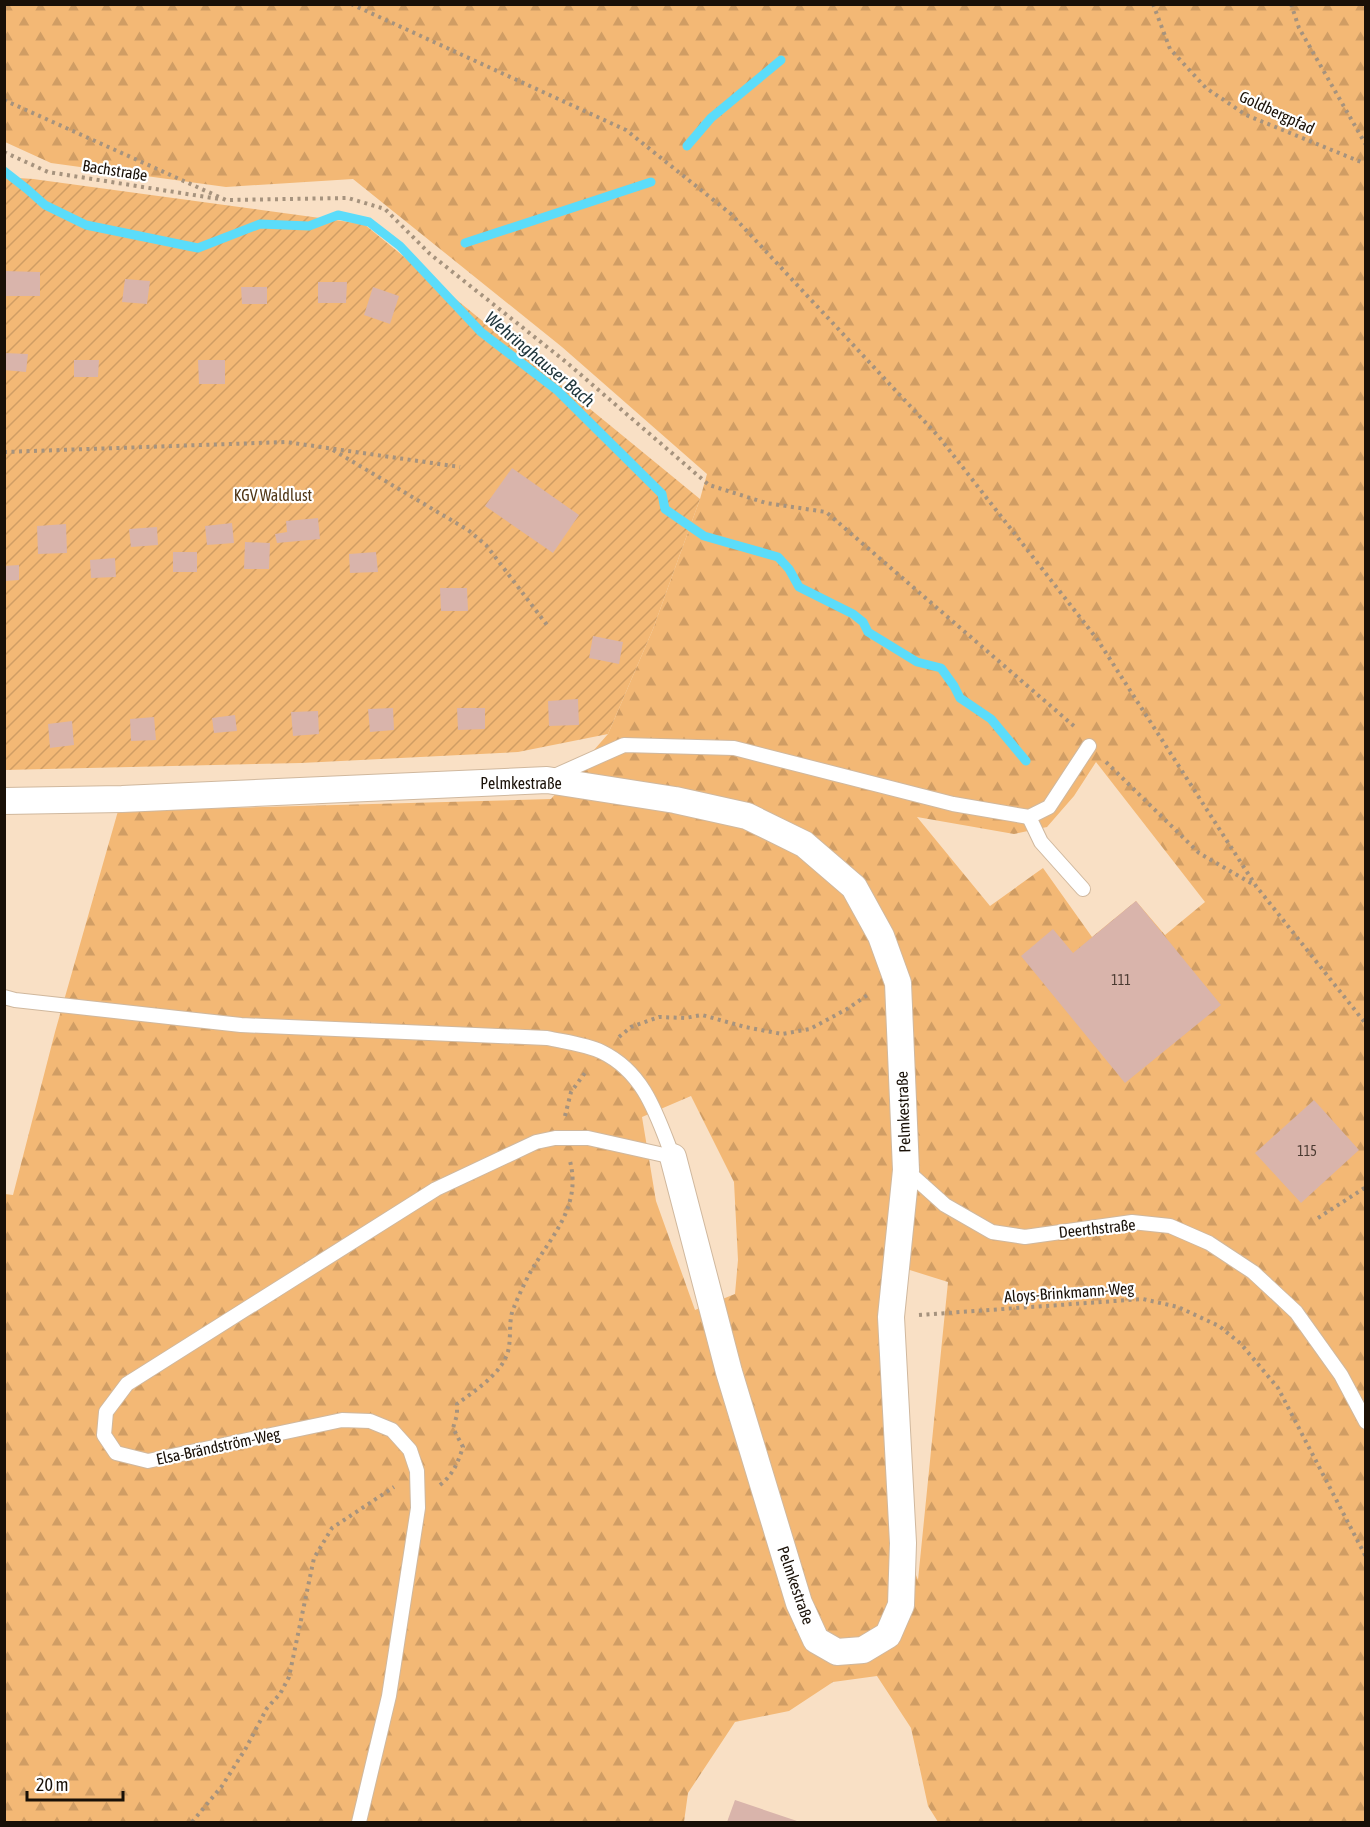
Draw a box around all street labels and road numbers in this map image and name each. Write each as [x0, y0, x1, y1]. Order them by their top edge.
street label: Goldbergpfad [1236, 87, 1317, 138]
street label: Bachstraße [81, 156, 149, 184]
street label: Pelmkestraße [480, 774, 562, 792]
street label: Pelmkestraße [893, 1071, 913, 1153]
street label: Deerthstraße [1058, 1215, 1136, 1241]
street label: Aloys-Brinkmann-Weg [1003, 1278, 1135, 1307]
street label: Elsa-Brändström-Weg [154, 1424, 282, 1469]
street label: Pelmkestraße [774, 1544, 818, 1626]

